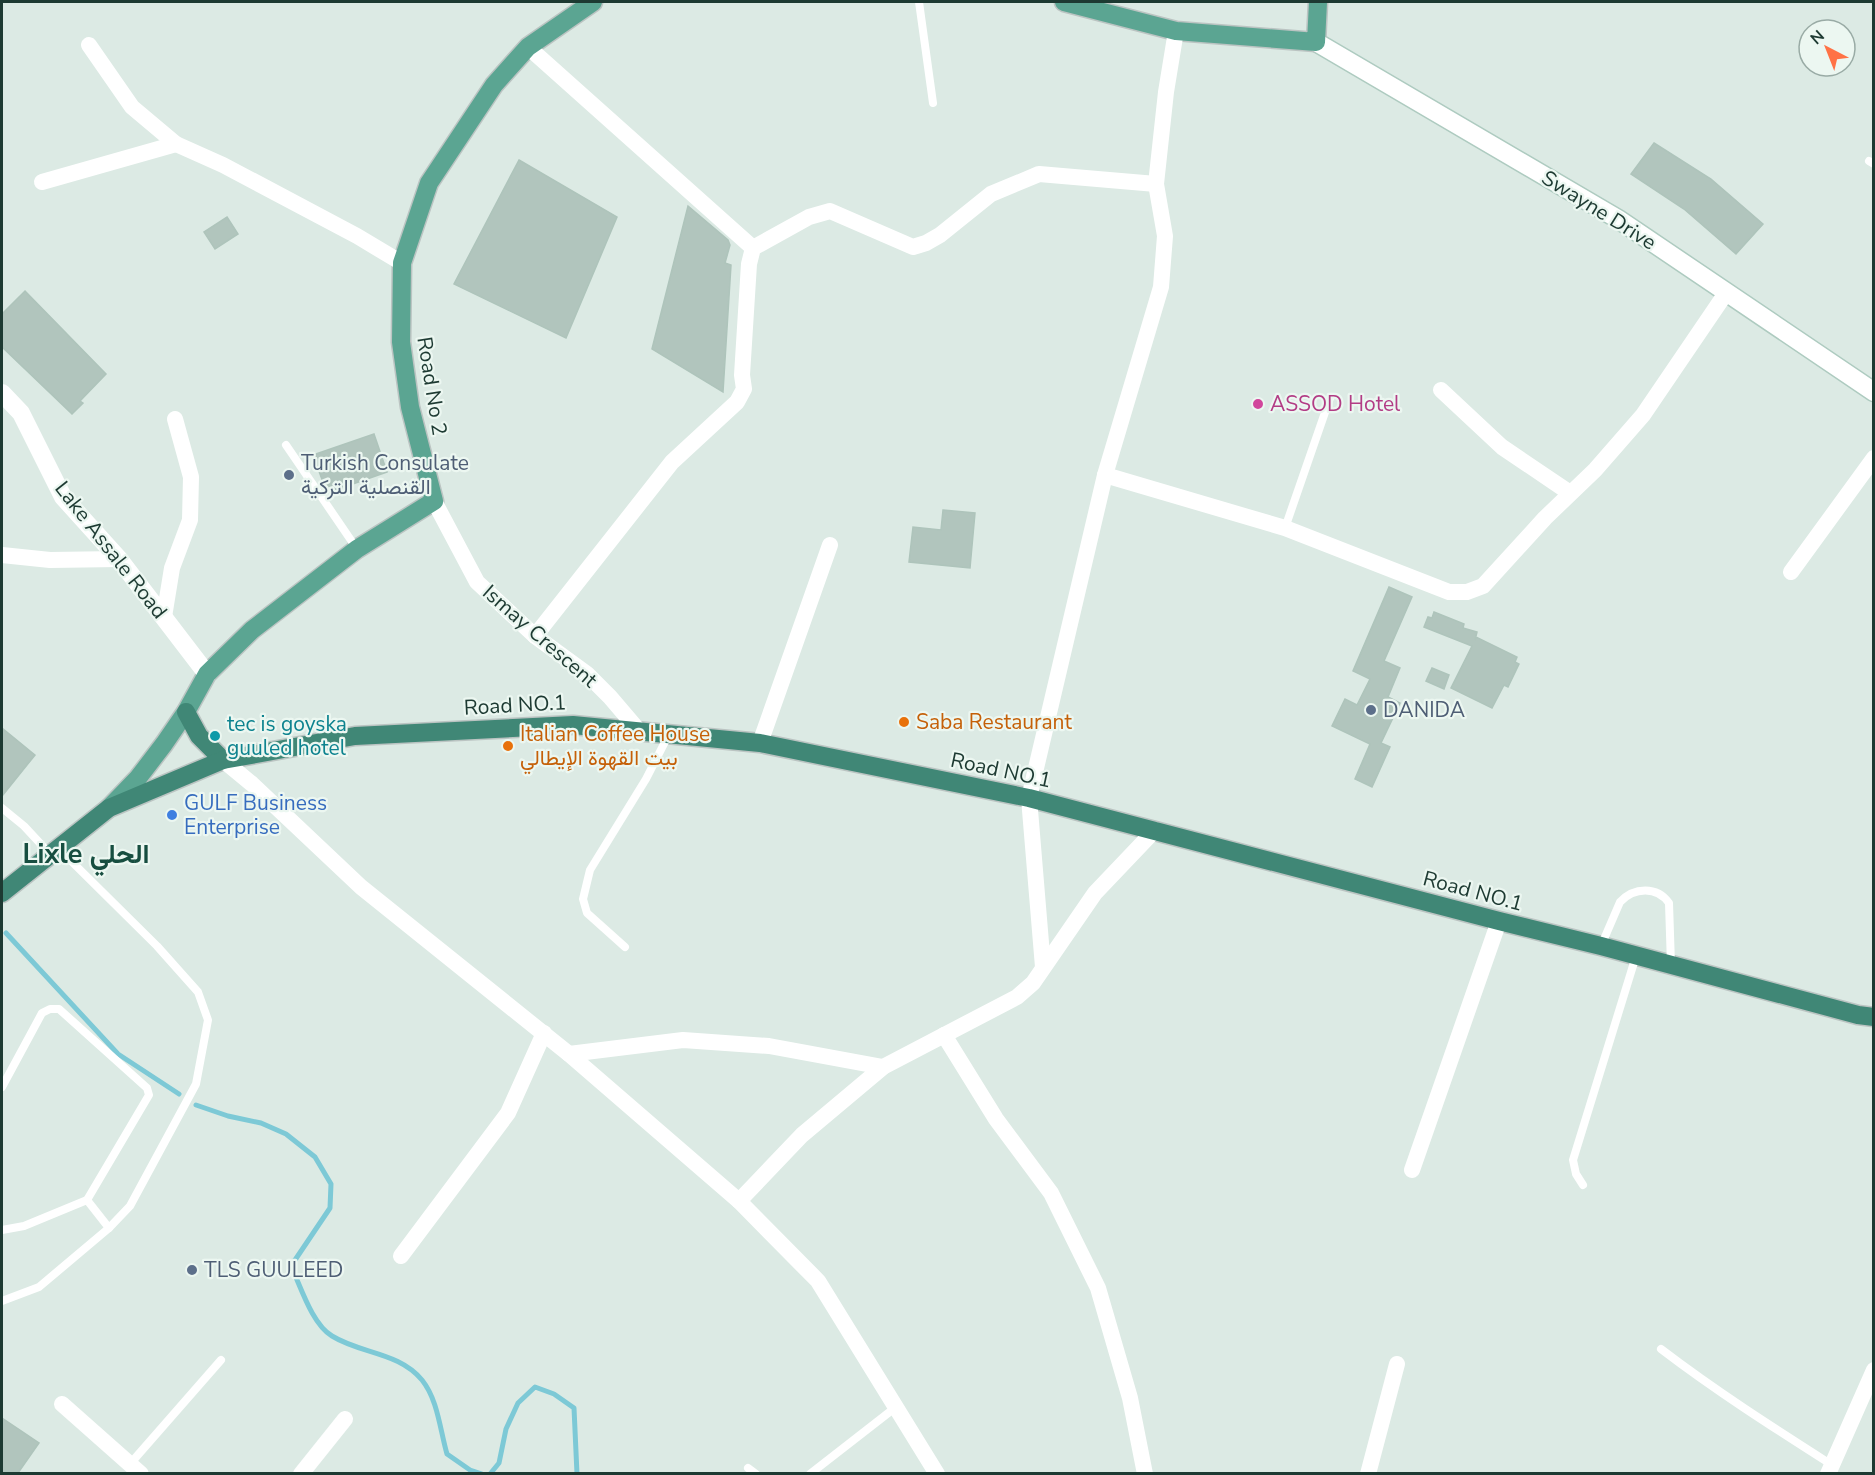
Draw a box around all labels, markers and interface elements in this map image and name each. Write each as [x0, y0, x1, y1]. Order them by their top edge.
north arrow [1797, 18, 1857, 78]
text: N [1806, 25, 1829, 50]
street label: Swayne Drive [1536, 164, 1662, 256]
street label: Road No 2 [410, 335, 454, 437]
place label: ASSOD Hotel [1270, 390, 1401, 418]
marker: ASSOD Hotel [1251, 397, 1265, 411]
place label: Turkish Consulate القنصلية التركية [301, 449, 469, 501]
marker: Turkish Consulate القنصلية التركية [282, 468, 296, 482]
street label: Lake Assale Road [48, 475, 174, 625]
street label: Ismay Crescent [477, 578, 604, 694]
street label: Road NO.1 [463, 688, 567, 722]
place label: DANIDA [1383, 696, 1465, 724]
marker: DANIDA [1364, 703, 1378, 717]
place label: Saba Restaurant [916, 708, 1073, 736]
place label: tec is goyska guuled hotel [227, 710, 347, 762]
marker: Saba Restaurant [897, 715, 911, 729]
place label: Italian Coffee House بيت القهوة الإيطالي [520, 720, 710, 775]
marker: tec is goyska guuled hotel [208, 729, 222, 743]
marker: Italian Coffee House بيت القهوة الإيطالي [501, 739, 515, 753]
street label: Road NO.1 [948, 746, 1054, 794]
place label: GULF Business Enterprise [184, 789, 327, 841]
marker: GULF Business Enterprise [165, 808, 179, 822]
district label: Lixle الحلي [22, 836, 150, 876]
street label: Road NO.1 [1420, 864, 1526, 918]
place label: TLS GUULEED [204, 1256, 343, 1284]
marker: TLS GUULEED [185, 1263, 199, 1277]

